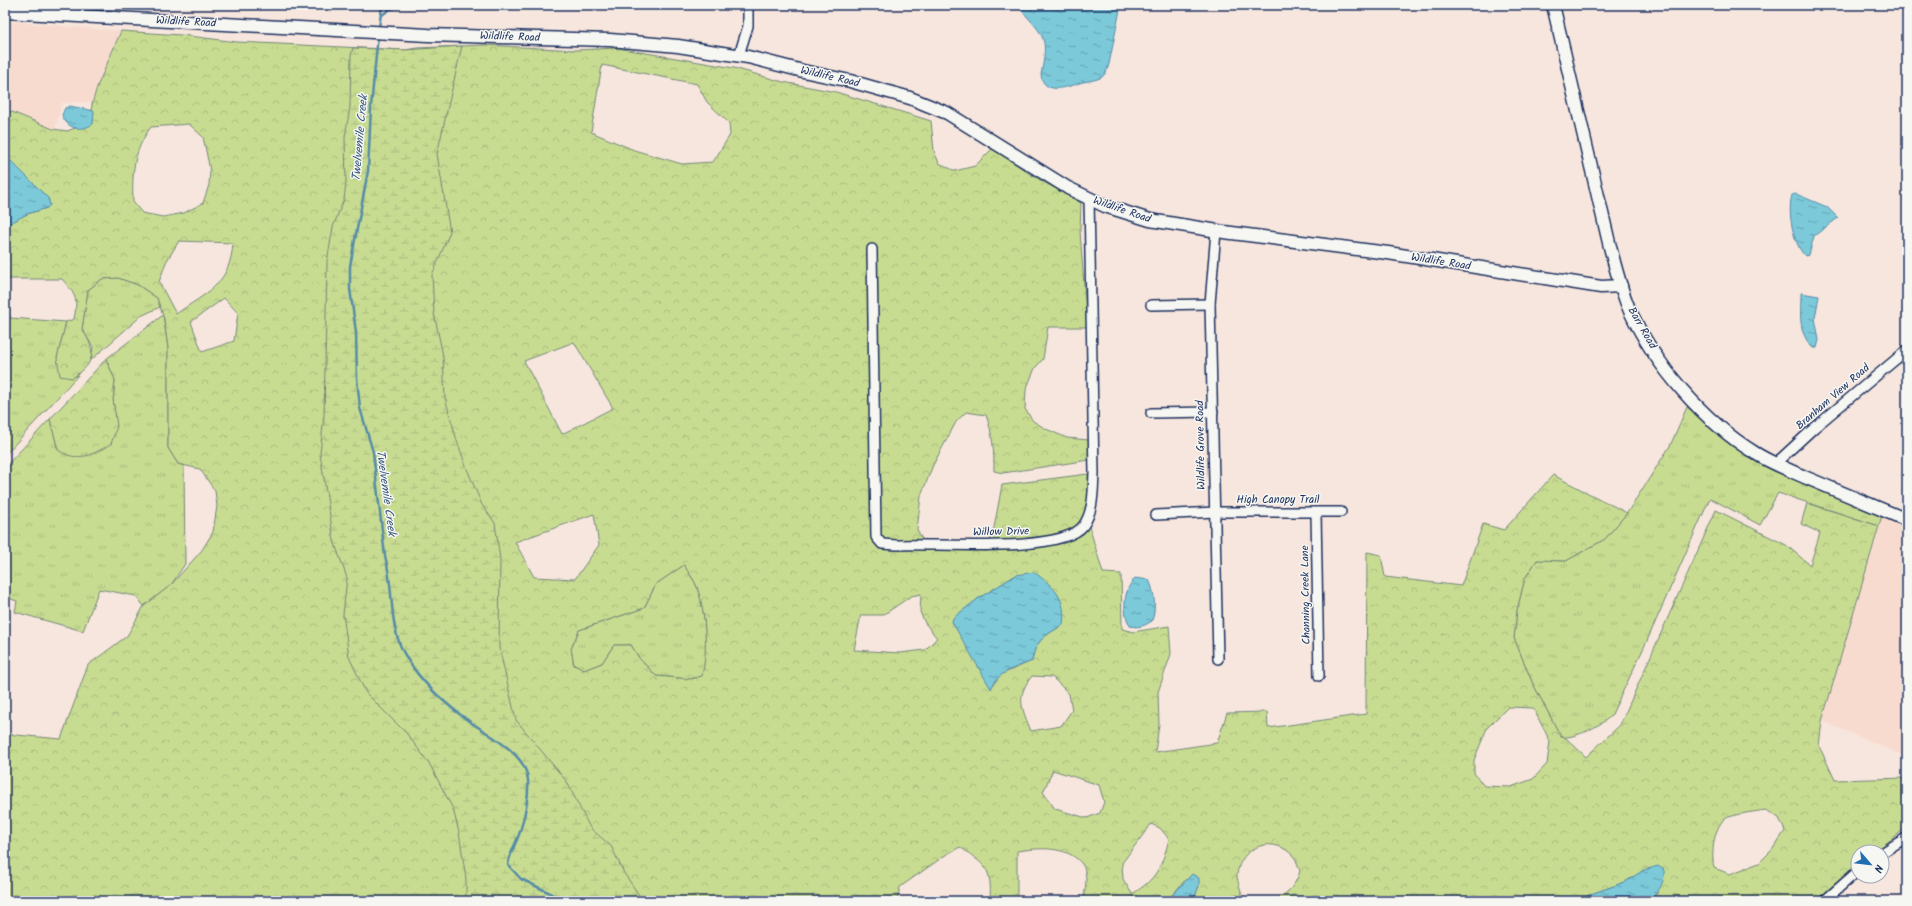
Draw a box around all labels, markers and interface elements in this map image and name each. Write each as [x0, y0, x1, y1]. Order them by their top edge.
street label: Wildlife Road [155, 11, 217, 33]
street label: Wildlife Road [480, 27, 541, 47]
street label: Wildlife Road [799, 61, 862, 93]
water label: Twelvemile Creek [347, 92, 373, 182]
street label: Wildlife Road [1091, 192, 1154, 228]
street label: Wildlife Road [1410, 248, 1473, 276]
street label: Barr Road [1623, 304, 1662, 353]
street label: Branham View Road [1792, 359, 1874, 434]
street label: Wildlife Grove Road [1191, 400, 1211, 490]
water label: Twelvemile Creek [371, 449, 402, 539]
street label: High Canopy Trail [1237, 491, 1320, 509]
street label: Willow Drive [973, 523, 1029, 541]
street label: Channing Creek Lane [1296, 545, 1316, 645]
north arrow [1850, 844, 1890, 884]
text: N [1868, 861, 1888, 876]

